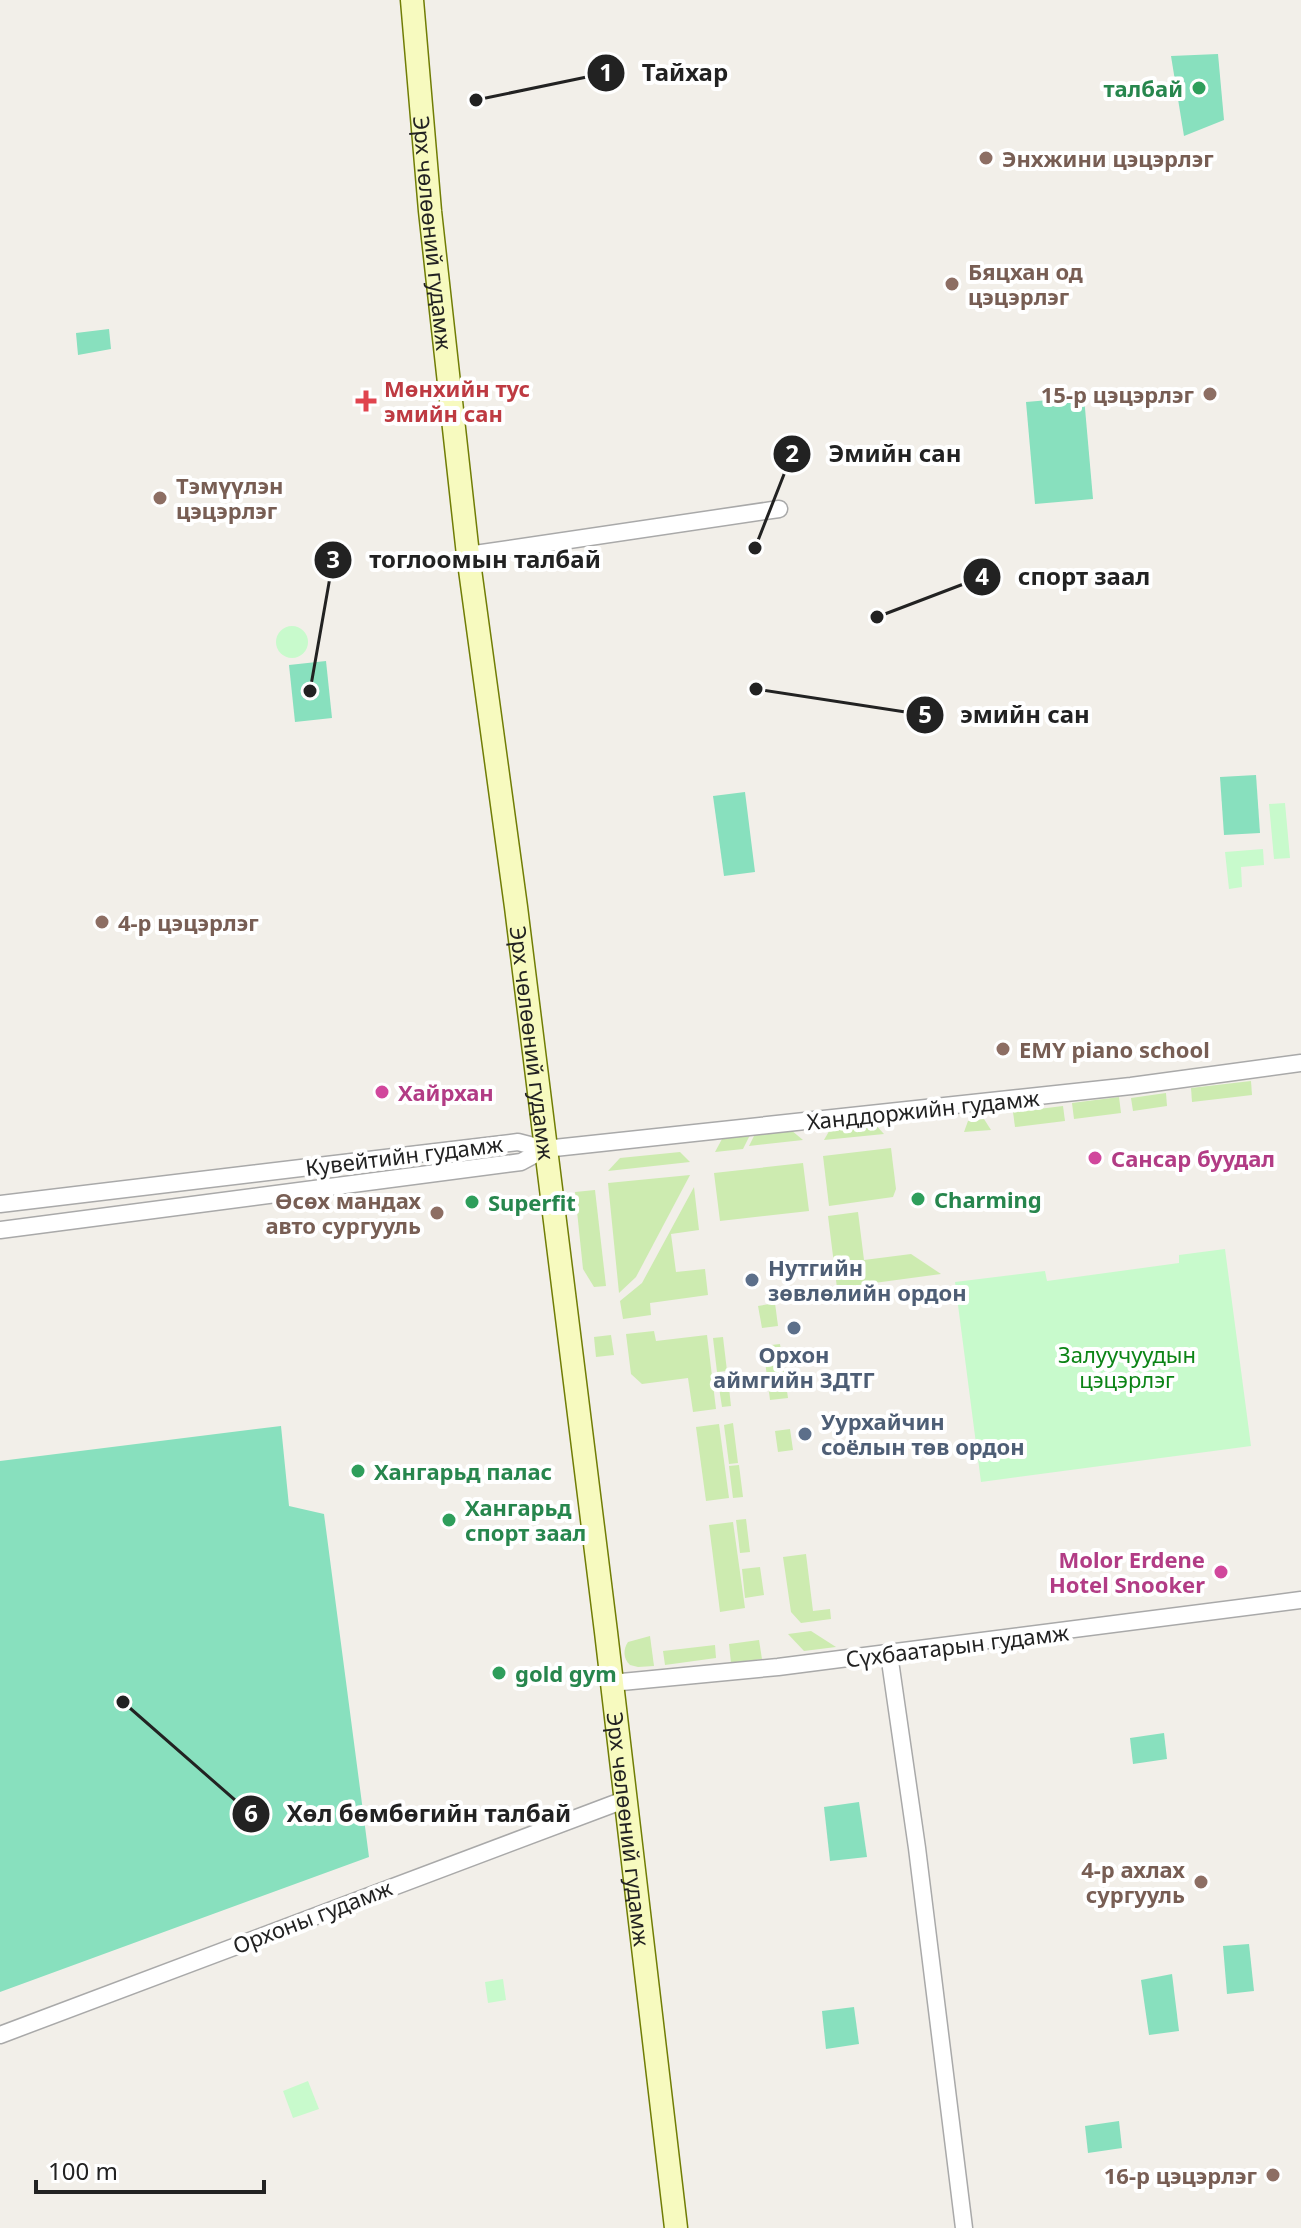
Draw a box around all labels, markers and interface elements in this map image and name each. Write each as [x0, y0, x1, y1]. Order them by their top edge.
callout: Тайхар [586, 49, 744, 97]
text: 1 [599, 55, 613, 88]
text: Тайхар [642, 55, 728, 88]
place label: талбай [1103, 73, 1183, 103]
marker: талбай [1190, 79, 1208, 97]
street label: Эрх чөлөөний гудамж [407, 115, 460, 352]
place label: Энхжини цэцэрлэг [1002, 143, 1214, 173]
marker: Энхжини цэцэрлэг [977, 149, 995, 167]
place label: Бяцхан од цэцэрлэг [968, 256, 1083, 311]
marker: Бяцхан од цэцэрлэг [943, 275, 961, 293]
place label: Мөнхийн тус эмийн сан [384, 373, 530, 428]
place label: 15-р цэцэрлэг [1041, 379, 1195, 409]
marker: 15-р цэцэрлэг [1201, 385, 1219, 403]
marker: Мөнхийн тус эмийн сан [355, 390, 377, 412]
callout: Эмийн сан [772, 430, 977, 478]
text: 2 [785, 436, 799, 469]
text: Эмийн сан [829, 436, 961, 469]
place label: Тэмүүлэн цэцэрлэг [176, 470, 283, 525]
marker: Тэмүүлэн цэцэрлэг [151, 489, 169, 507]
callout: тоглоомын талбай [313, 536, 617, 584]
text: 3 [326, 542, 340, 575]
text: тоглоомын талбай [369, 542, 601, 575]
callout: спорт заал [962, 553, 1166, 601]
text: 4 [975, 559, 989, 592]
text: спорт заал [1018, 559, 1150, 592]
callout: эмийн сан [905, 691, 1106, 739]
text: 5 [918, 697, 932, 730]
text: эмийн сан [960, 697, 1090, 730]
place label: 4-р цэцэрлэг [118, 907, 259, 937]
marker: 4-р цэцэрлэг [93, 913, 111, 931]
street label: Эрх чөлөөний гудамж [503, 924, 562, 1162]
place label: EMY piano school [1019, 1034, 1210, 1064]
marker: EMY piano school [994, 1040, 1012, 1058]
place label: Хайрхан [398, 1077, 494, 1107]
street label: Ханддоржийн гудамж [805, 1082, 1041, 1136]
marker: Хайрхан [373, 1083, 391, 1101]
street label: Кувейтийн гудамж [304, 1128, 505, 1182]
place label: Сансар буудал [1111, 1143, 1275, 1173]
marker: Сансар буудал [1086, 1149, 1104, 1167]
place label: Charming [934, 1184, 1042, 1214]
place label: Өсөх мандах авто сургууль [265, 1185, 421, 1240]
place label: Superfit [488, 1187, 576, 1217]
marker: Charming [909, 1190, 927, 1208]
marker: Superfit [463, 1193, 481, 1211]
marker: Өсөх мандах авто сургууль [428, 1204, 446, 1222]
place label: Нутгийн зөвлөлийн ордон [768, 1252, 967, 1307]
marker: Нутгийн зөвлөлийн ордон [743, 1271, 761, 1289]
marker: Орхон аймгийн ЗДТГ [785, 1319, 803, 1337]
place label: Орхон аймгийн ЗДТГ [713, 1339, 875, 1394]
park label: Залуучуудын цэцэрлэг [1058, 1339, 1196, 1394]
place label: Уурхайчин соёлын төв ордон [821, 1406, 1025, 1461]
marker: Уурхайчин соёлын төв ордон [796, 1425, 814, 1443]
place label: Хангарьд палас [374, 1456, 552, 1486]
marker: Хангарьд палас [349, 1462, 367, 1480]
place label: Хангарьд спорт заал [465, 1492, 586, 1547]
marker: Хангарьд спорт заал [440, 1511, 458, 1529]
place label: Molor Erdene Hotel Snooker [1049, 1544, 1205, 1599]
marker: Molor Erdene Hotel Snooker [1212, 1563, 1230, 1581]
street label: Сүхбаатарын гудамж [844, 1616, 1071, 1674]
place label: gold gym [515, 1658, 617, 1688]
marker: gold gym [490, 1664, 508, 1682]
street label: Эрх чөлөөний гудамж [600, 1710, 658, 1948]
callout: Хөл бөмбөгийн талбай [231, 1790, 588, 1838]
text: 6 [244, 1796, 258, 1829]
text: Хөл бөмбөгийн талбай [287, 1796, 571, 1829]
place label: 4-р ахлах сургууль [1081, 1854, 1185, 1909]
street label: Орхоны гудамж [228, 1872, 396, 1960]
marker: 4-р ахлах сургууль [1192, 1873, 1210, 1891]
scale bar [36, 2144, 264, 2194]
text: 100 m [48, 2154, 118, 2187]
place label: 16-р цэцэрлэг [1104, 2160, 1258, 2190]
marker: 16-р цэцэрлэг [1264, 2166, 1282, 2184]

